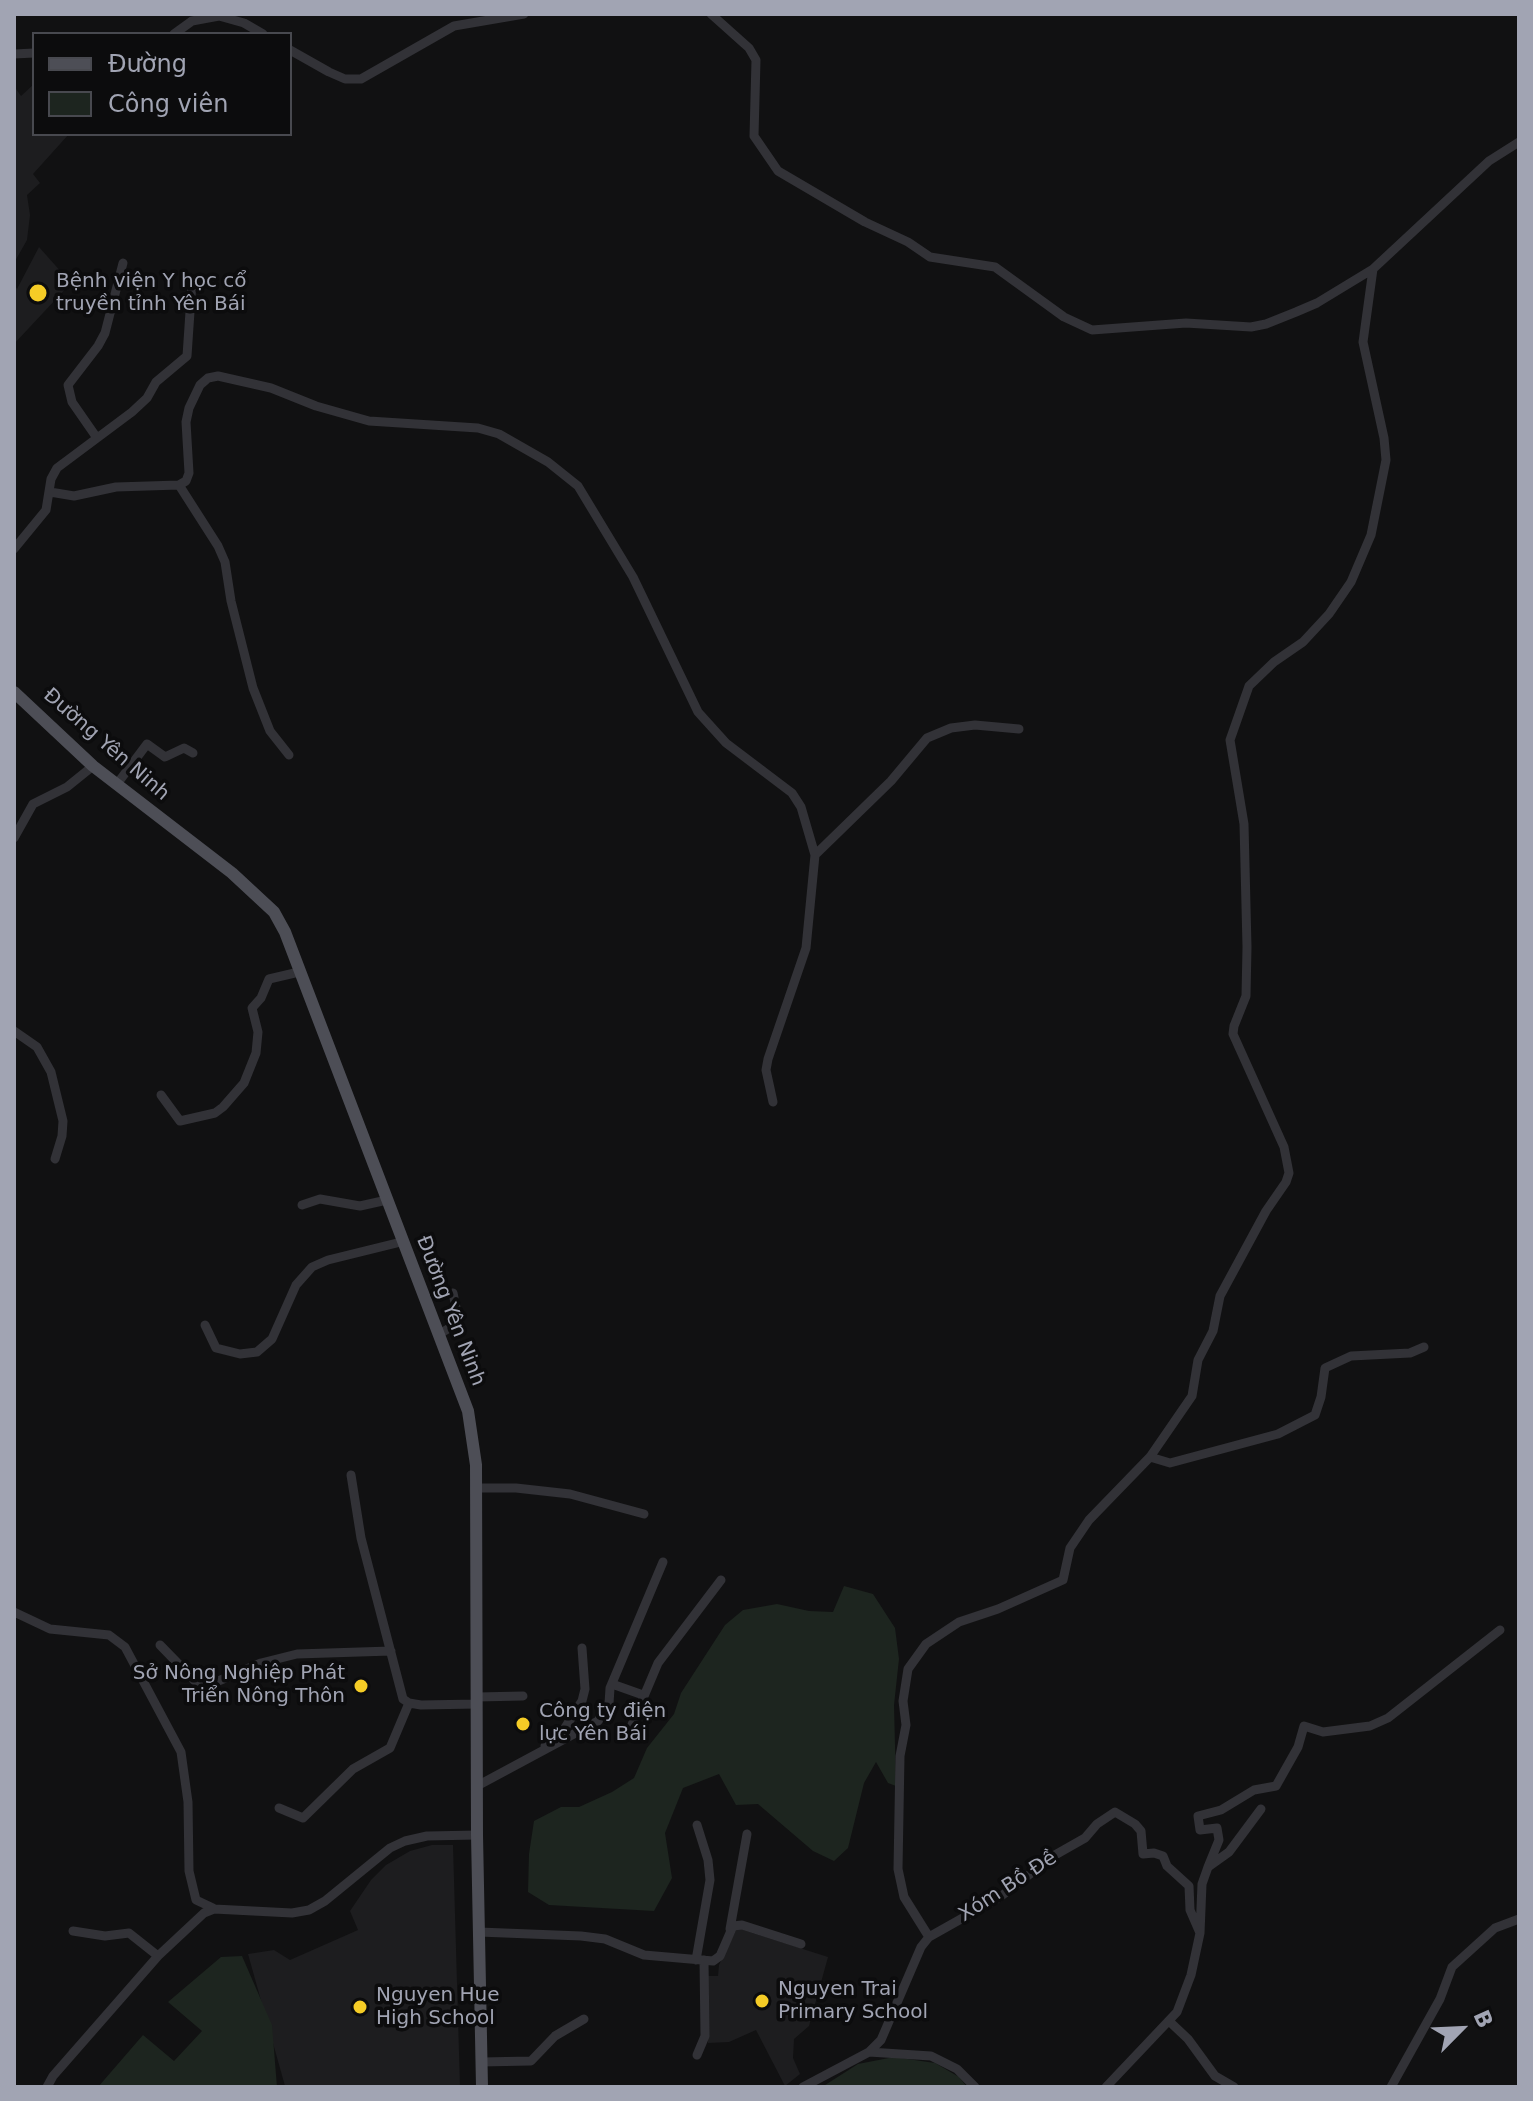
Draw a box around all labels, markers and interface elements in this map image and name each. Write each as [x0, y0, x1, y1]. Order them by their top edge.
legend [32, 32, 292, 136]
text: Đường [108, 50, 187, 78]
text: Công viên [108, 90, 228, 118]
place label: Bệnh viện Y học cổ truyền tỉnh Yên Bái [56, 270, 247, 317]
marker: Bệnh viện Y học cổ truyền tỉnh Yên Bái [27, 282, 49, 304]
street label: Đường Yên Ninh [38, 684, 174, 806]
street label: Đường Yên Ninh [410, 1233, 490, 1389]
place label: Sở Nông Nghiệp Phát Triển Nông Thôn [133, 1662, 345, 1709]
marker: Sở Nông Nghiệp Phát Triển Nông Thôn [352, 1677, 370, 1695]
place label: Công ty điện lực Yên Bái [539, 1700, 666, 1747]
marker: Công ty điện lực Yên Bái [514, 1715, 532, 1733]
street label: Xóm Bồ Đề [955, 1846, 1061, 1928]
place label: Nguyen Trai Primary School [778, 1978, 928, 2025]
place label: Nguyen Hue High School [376, 1984, 500, 2031]
north arrow [1421, 1989, 1501, 2069]
marker: Nguyen Trai Primary School [753, 1992, 771, 2010]
marker: Nguyen Hue High School [351, 1998, 369, 2016]
text: B [1469, 2006, 1498, 2032]

